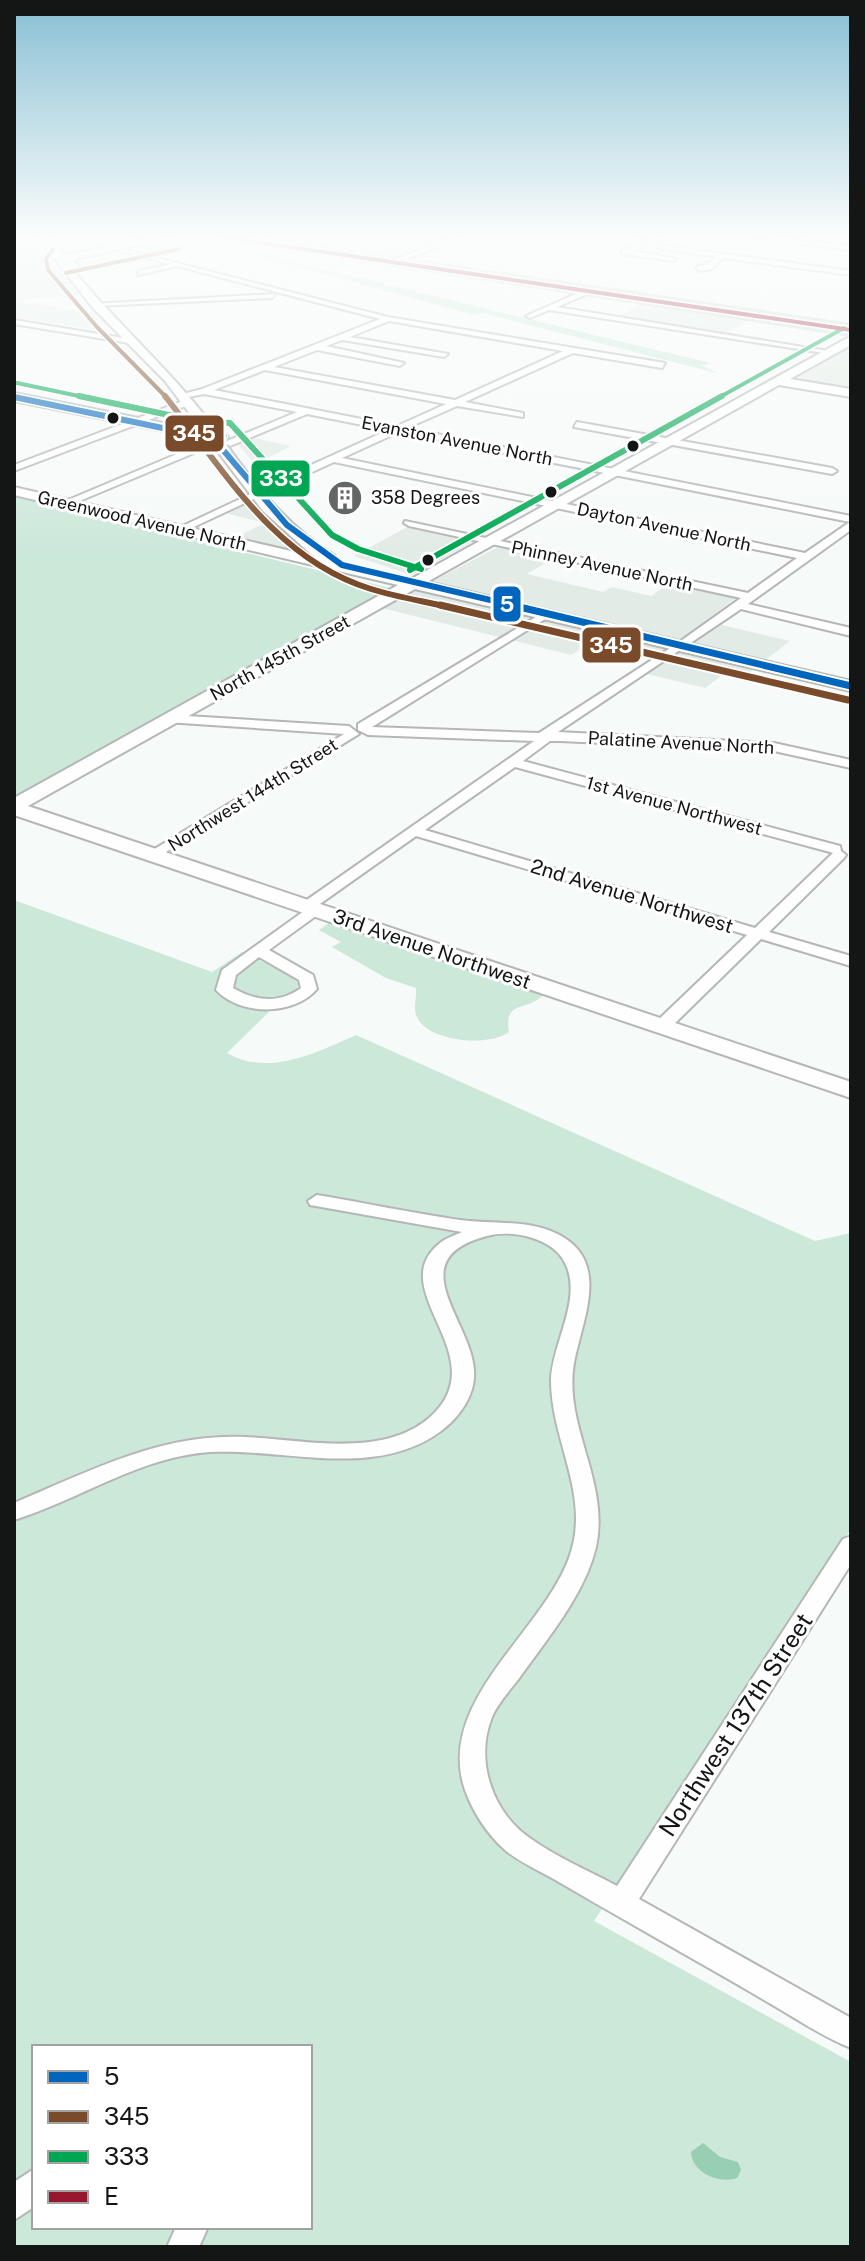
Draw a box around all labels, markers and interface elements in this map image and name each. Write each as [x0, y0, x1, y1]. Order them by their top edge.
unlabelled marker [105, 410, 121, 426]
street label: Evanston Avenue North [360, 412, 555, 469]
line badge: 345 [164, 414, 225, 453]
text: 345 [172, 420, 216, 446]
unlabelled marker [625, 438, 641, 454]
line badge: 333 [250, 459, 311, 498]
text: 333 [259, 465, 303, 491]
building icon: 358 Degrees [326, 479, 364, 517]
unlabelled marker [543, 484, 559, 500]
street label: Greenwood Avenue North [36, 486, 249, 555]
place label: 358 Degrees [371, 487, 480, 508]
street label: Dayton Avenue North [575, 498, 753, 555]
street label: Phinney Avenue North [509, 536, 695, 595]
unlabelled marker [420, 552, 436, 568]
line badge: 5 [492, 585, 522, 623]
text: 5 [500, 591, 514, 617]
street label: North 145th Street [206, 610, 353, 705]
line badge: 345 [581, 626, 642, 664]
text: 345 [589, 632, 633, 658]
street label: Palatine Avenue North [587, 727, 775, 758]
street label: Northwest 144th Street [164, 734, 341, 855]
street label: 1st Avenue Northwest [584, 772, 764, 839]
street label: 2nd Avenue Northwest [528, 854, 736, 938]
street label: 3rd Avenue Northwest [330, 904, 534, 994]
street label: Northwest 137th Street [653, 1608, 818, 1841]
legend [32, 2045, 312, 2229]
text: 5 [104, 2062, 119, 2090]
text: 345 [104, 2102, 149, 2130]
text: 333 [104, 2142, 149, 2170]
text: E [104, 2182, 119, 2210]

